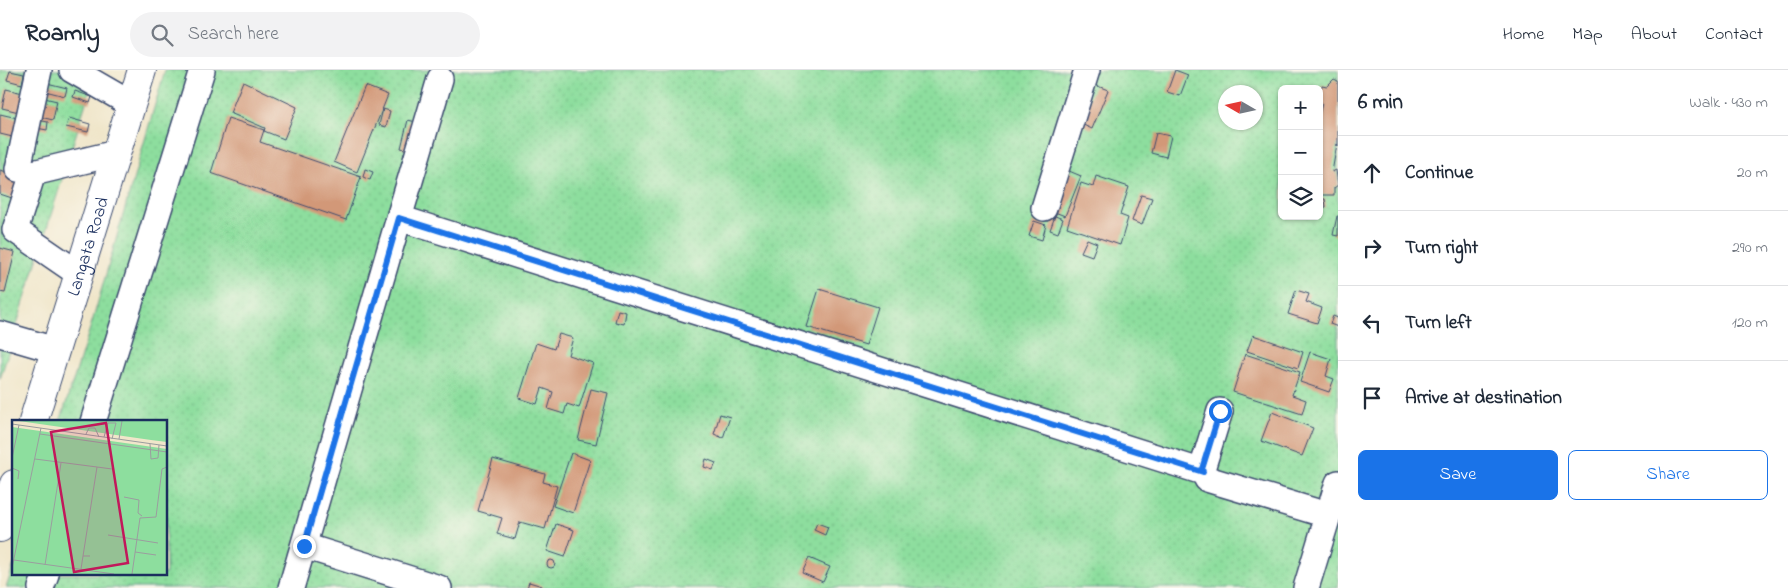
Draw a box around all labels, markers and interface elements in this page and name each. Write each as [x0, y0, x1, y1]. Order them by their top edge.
search box [130, 12, 480, 57]
text: Roamly [25, 17, 100, 52]
icon: search [148, 21, 176, 49]
text: Search here [188, 21, 279, 48]
text: Home [1503, 22, 1544, 48]
text: Map [1572, 22, 1603, 48]
text: About [1631, 22, 1677, 48]
text: Contact [1705, 22, 1763, 48]
north arrow [1218, 85, 1263, 130]
map controls [1278, 85, 1323, 220]
button: + [1278, 85, 1323, 130]
text: 6 min [1358, 88, 1403, 118]
text: Walk · 430 m [1689, 91, 1768, 115]
button: − [1278, 130, 1323, 175]
icon: ahead [1358, 159, 1386, 187]
text: Continue [1405, 160, 1473, 187]
text: 20 m [1737, 161, 1768, 185]
button: layers [1278, 175, 1323, 220]
street label: Langata Road [62, 194, 117, 300]
icon: right [1358, 234, 1386, 262]
text: Turn right [1405, 235, 1478, 262]
text: 290 m [1732, 236, 1768, 260]
icon: left [1358, 309, 1386, 337]
text: Turn left [1405, 310, 1472, 337]
text: 120 m [1732, 311, 1768, 335]
icon: arrive [1358, 384, 1386, 412]
text: Arrive at destination [1405, 385, 1562, 412]
route start [1209, 400, 1232, 423]
inset map [12, 420, 168, 576]
button: Save [1358, 450, 1558, 500]
button: Share [1568, 450, 1768, 500]
route end [293, 535, 316, 558]

